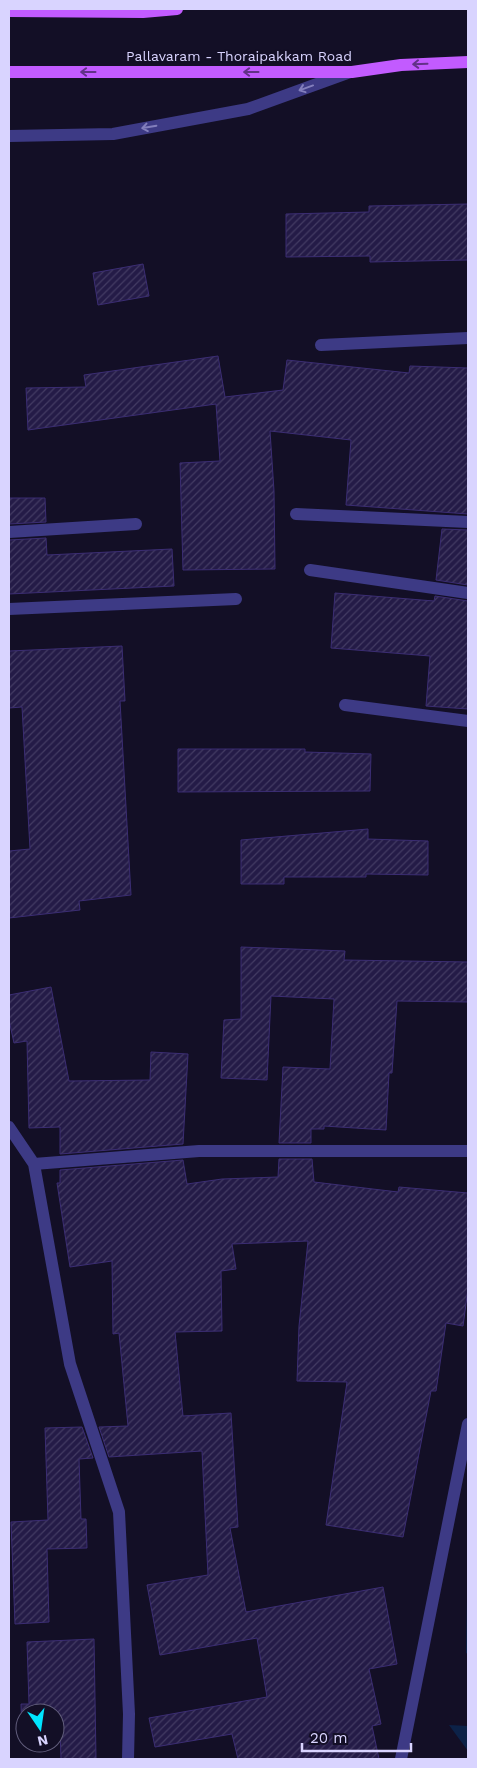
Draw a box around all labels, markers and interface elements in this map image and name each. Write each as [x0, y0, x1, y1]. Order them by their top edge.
street label: Pallavaram - Thoraipakkam Road [126, 48, 352, 64]
one-way arrow [412, 59, 428, 69]
one-way arrow [80, 67, 96, 77]
one-way arrow [243, 67, 259, 77]
one-way arrow [299, 84, 314, 93]
one-way arrow [141, 123, 157, 132]
north arrow [15, 1703, 65, 1753]
scale bar [302, 1720, 411, 1752]
text: 20 m [310, 1729, 348, 1747]
text: N [36, 1732, 50, 1750]

